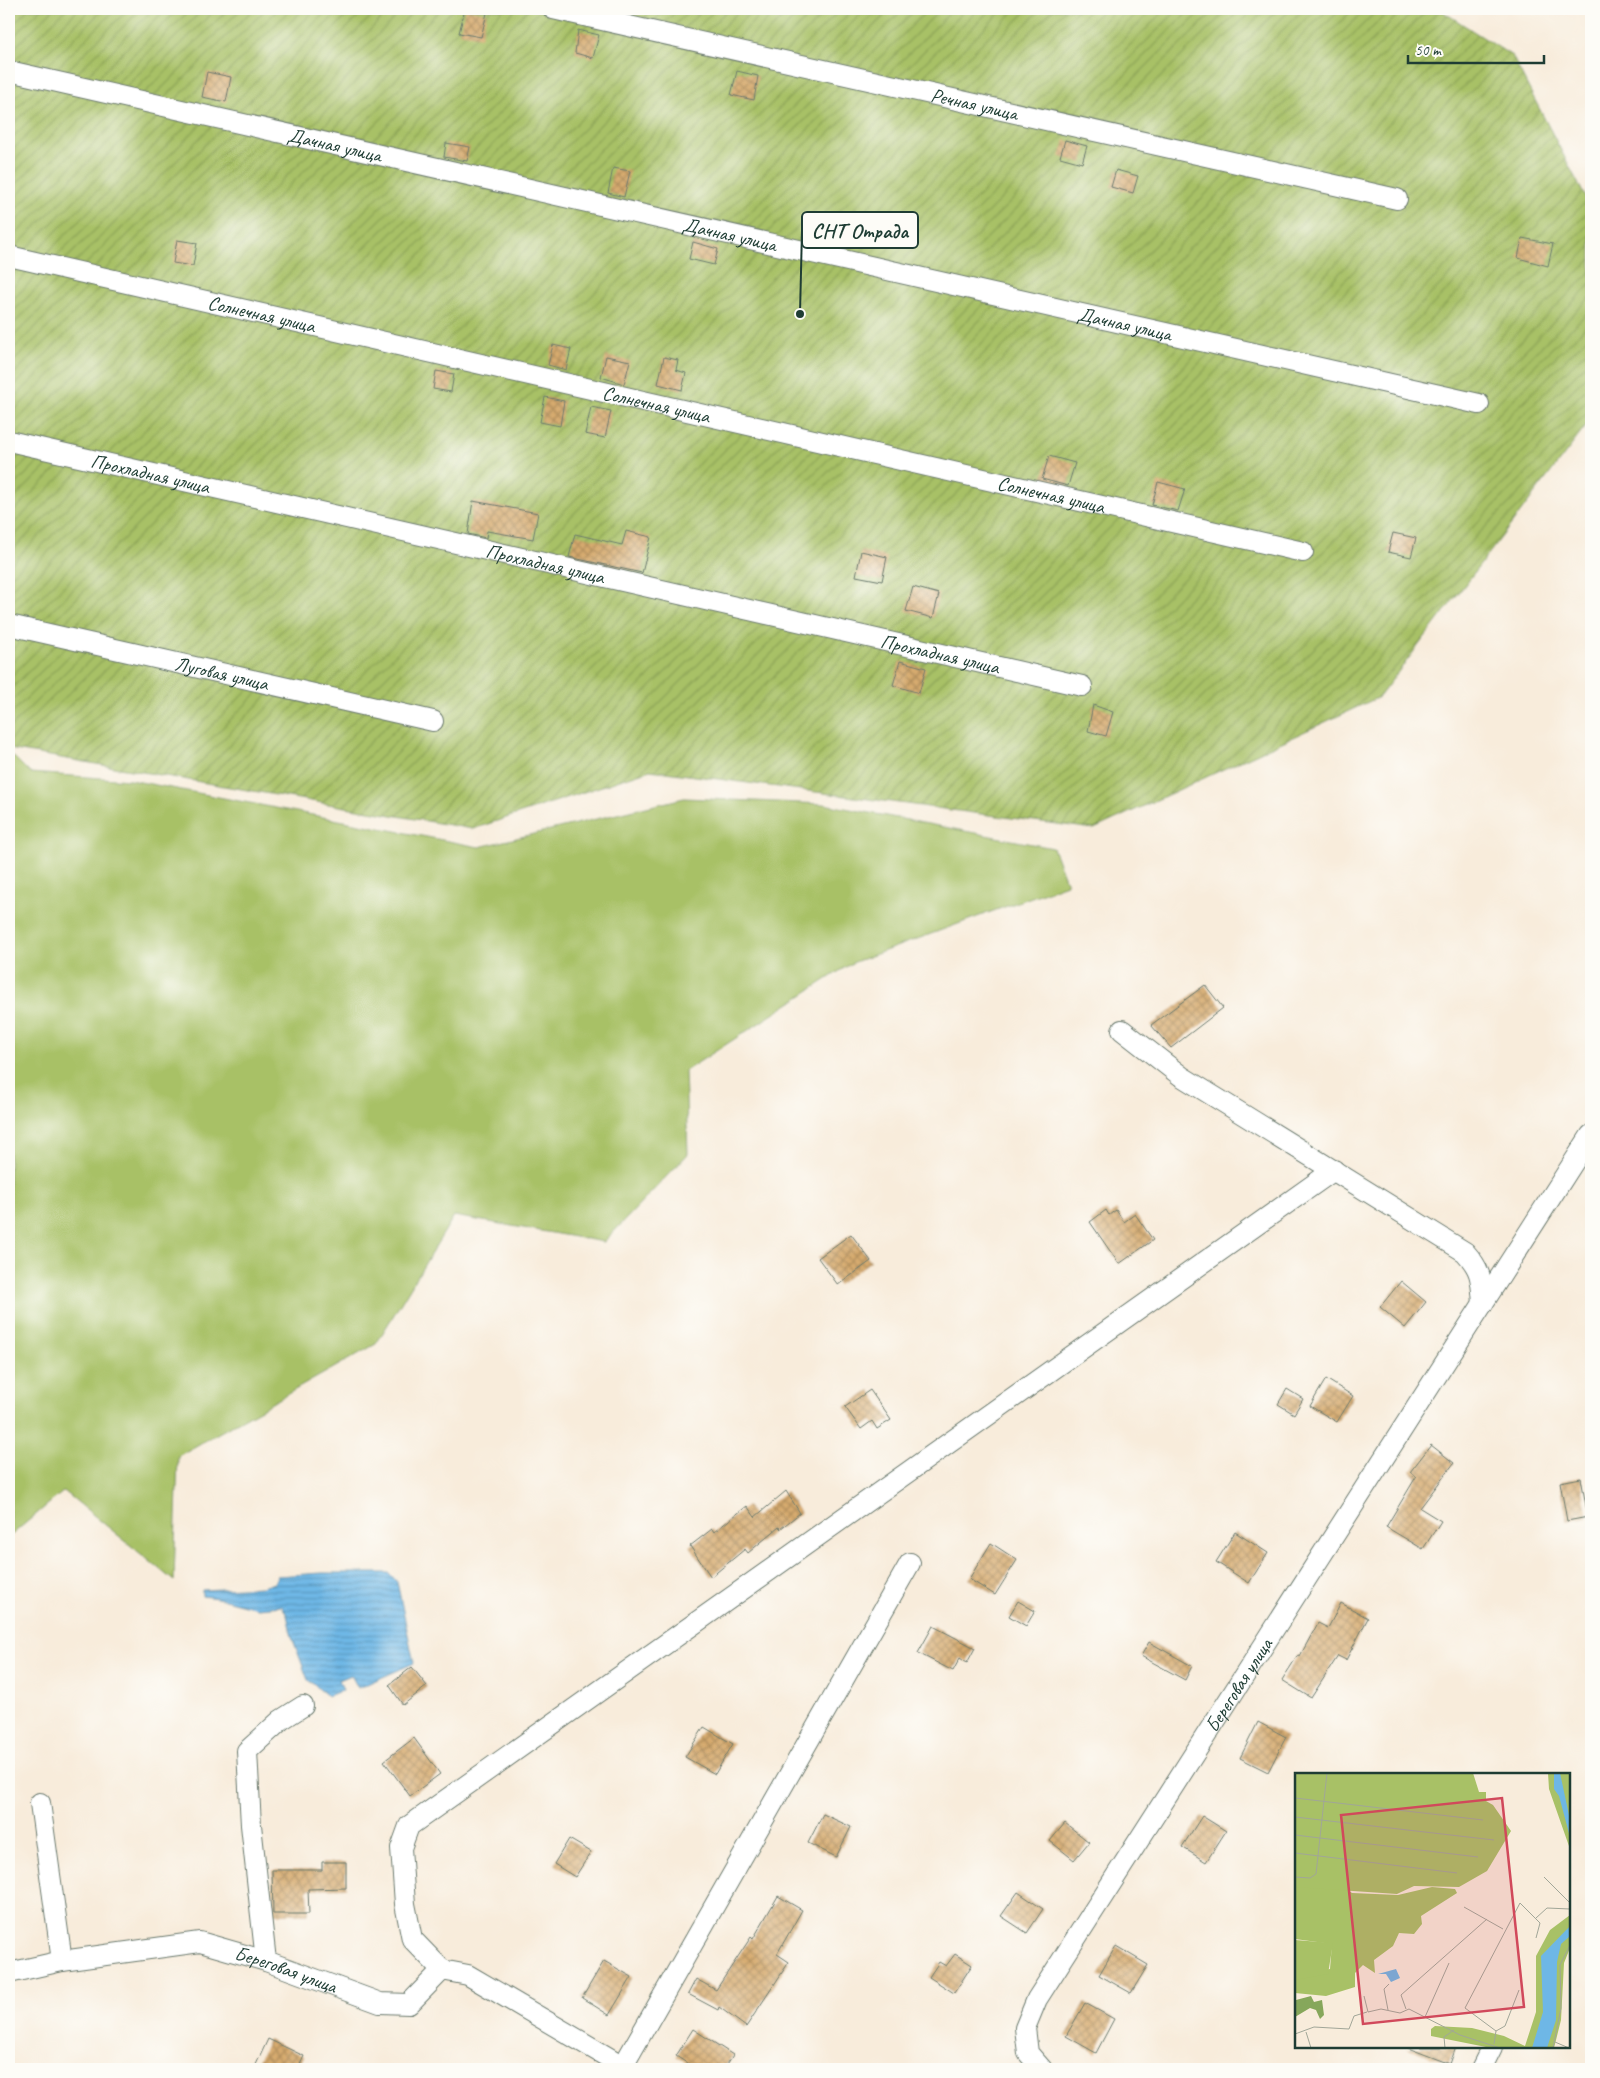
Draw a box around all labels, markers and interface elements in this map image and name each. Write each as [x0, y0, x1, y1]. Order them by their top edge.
scale bar [1408, 32, 1544, 64]
text: 50 m [1415, 41, 1442, 60]
street label: Речная улица [929, 82, 1022, 127]
street label: Дачная улица [285, 123, 386, 168]
street label: Дачная улица [680, 212, 781, 258]
callout: СНТ Отрада [802, 212, 918, 248]
text: СНТ Отрада [812, 218, 910, 244]
street label: Солнечная улица [205, 290, 319, 339]
street label: Дачная улица [1075, 301, 1176, 347]
street label: Солнечная улица [600, 380, 713, 429]
street label: Прохладная улица [89, 448, 213, 500]
street label: Солнечная улица [995, 470, 1108, 520]
street label: Прохладная улица [483, 538, 608, 590]
street label: Прохладная улица [878, 628, 1003, 680]
street label: Луговая улица [172, 651, 272, 697]
street label: Береговая улица [1200, 1632, 1279, 1737]
inset map [1295, 1773, 1570, 2048]
street label: Береговая улица [232, 1941, 342, 2000]

